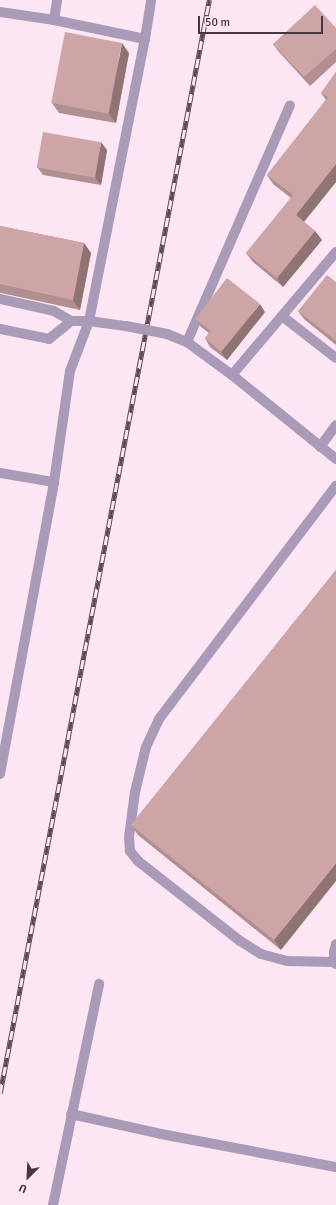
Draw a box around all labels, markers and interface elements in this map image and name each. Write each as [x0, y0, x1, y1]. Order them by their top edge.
scale bar [200, 8, 325, 34]
text: 50 m [205, 15, 230, 30]
north arrow [8, 1157, 48, 1197]
text: U [17, 1181, 29, 1196]

